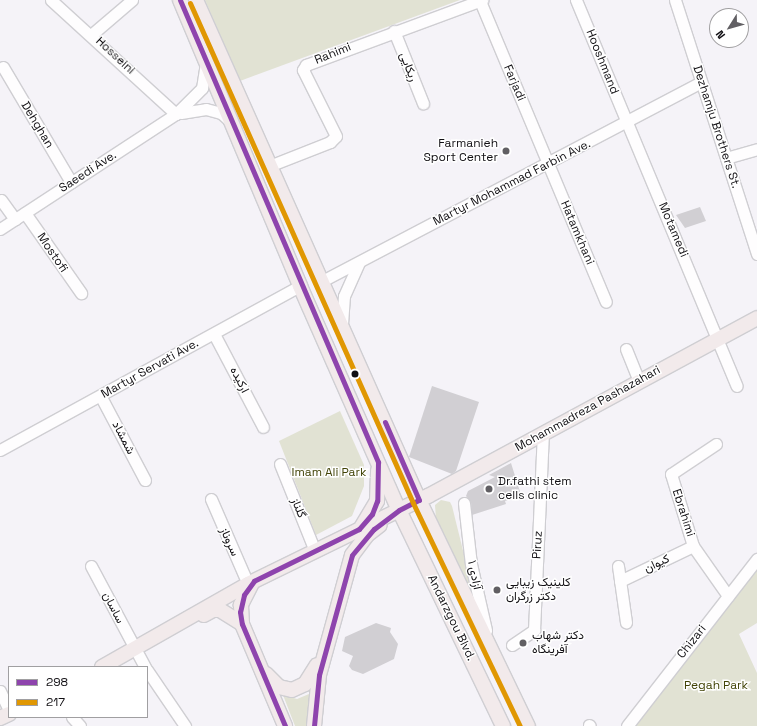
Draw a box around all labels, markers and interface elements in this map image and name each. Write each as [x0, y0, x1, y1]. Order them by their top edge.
north arrow [709, 8, 749, 48]
street label: Hooshmand [582, 27, 622, 97]
text: N [712, 27, 728, 42]
street label: Hosseini [92, 34, 138, 78]
street label: Rahimi [313, 40, 353, 68]
street label: ریکایی [396, 50, 420, 84]
street label: Farjadi [500, 63, 528, 103]
street label: Dezhamju Brothers St. [689, 64, 743, 190]
street label: Dehghan [18, 99, 56, 151]
place label: Farmanieh Sport Center [423, 137, 498, 165]
street label: Martyr Mohammad Farbin Ave. [431, 137, 593, 229]
marker: Farmanieh Sport Center [501, 146, 511, 156]
street label: Saeedi Ave. [57, 148, 119, 196]
street label: Hatamkhani [557, 199, 597, 267]
street label: Motamedi [655, 200, 691, 260]
street label: Mostofi [34, 231, 70, 275]
street label: Martyr Servati Ave. [99, 336, 201, 402]
street label: Mohammadreza Pashazahari [513, 363, 663, 455]
street label: ارکیده [226, 365, 252, 395]
unlabelled marker [350, 369, 360, 379]
street label: شمشاد [108, 419, 138, 457]
park label: Imam Ali Park [291, 466, 367, 480]
place label: Dr.fathi stem cells clinic [498, 475, 572, 503]
marker: Dr.fathi stem cells clinic [483, 483, 495, 495]
street label: Ebrahimi [669, 487, 697, 539]
street label: گلناز [287, 496, 309, 520]
street label: سروناز [216, 525, 242, 559]
street label: Piruz [530, 531, 546, 559]
street label: کیوان [642, 552, 672, 576]
street label: آزادی ۱ [464, 559, 484, 591]
street label: Andarzgou Blvd. [424, 573, 478, 663]
place label: کلینیک زیبایی دکتر زرگران [506, 576, 571, 604]
marker: کلینیک زیبایی دکتر زرگران [491, 584, 503, 596]
street label: ساسان [99, 590, 127, 626]
street label: Chizari [674, 622, 710, 662]
place label: دکتر شهاب آفرینگاه [532, 629, 584, 657]
marker: دکتر شهاب آفرینگاه [517, 637, 529, 649]
legend [8, 666, 148, 718]
text: 298 [46, 674, 68, 690]
park label: Pegah Park [684, 679, 748, 693]
text: 217 [46, 694, 65, 710]

